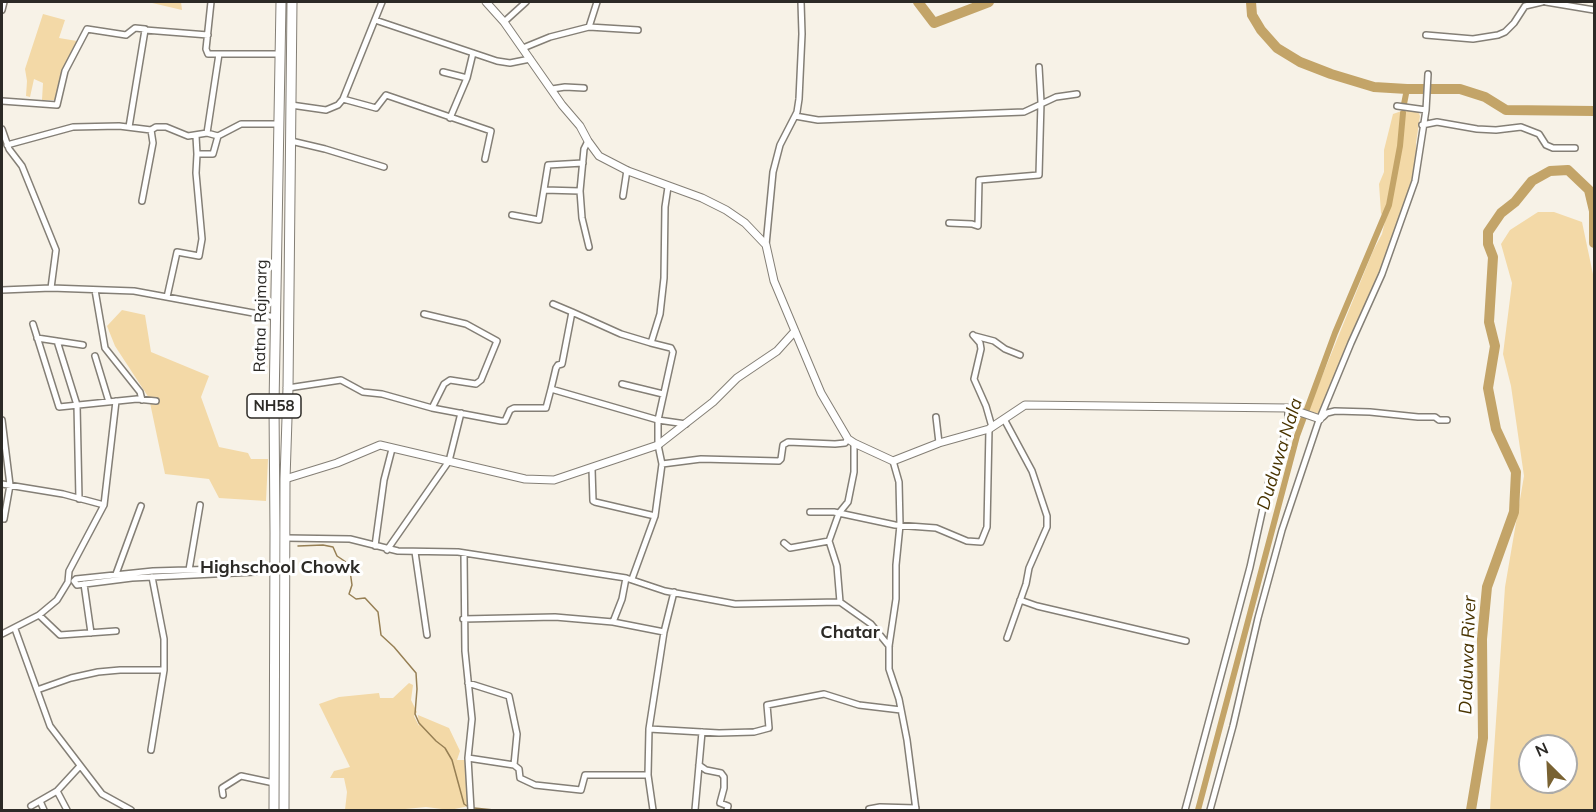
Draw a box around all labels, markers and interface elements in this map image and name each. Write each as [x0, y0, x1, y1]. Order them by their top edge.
street label: Ratna Rajmarg [250, 259, 272, 373]
road number: NH58 [247, 394, 301, 418]
water label: Duduwa Nala [1253, 396, 1307, 512]
district label: Highschool Chowk [200, 557, 360, 579]
water label: Duduwa River [1455, 595, 1481, 715]
district label: Chatar [820, 622, 880, 644]
north arrow [1518, 734, 1578, 794]
text: N [1532, 738, 1551, 761]

